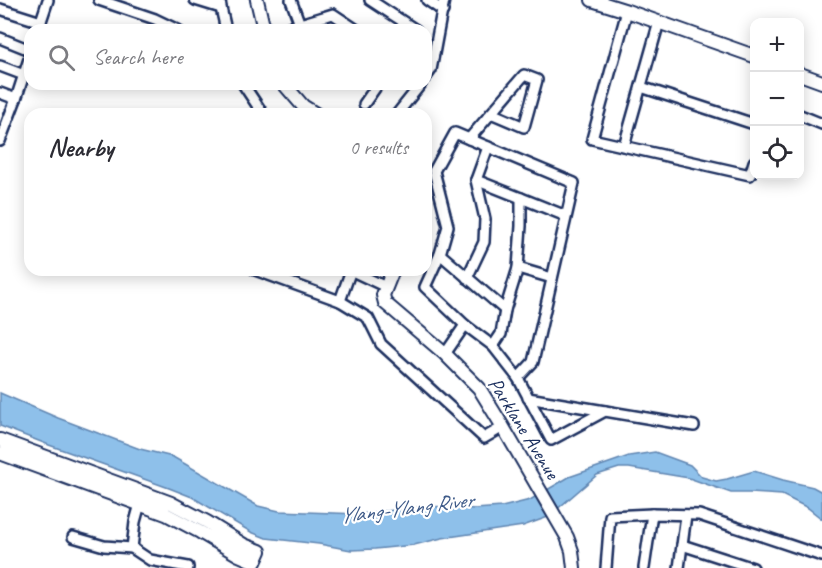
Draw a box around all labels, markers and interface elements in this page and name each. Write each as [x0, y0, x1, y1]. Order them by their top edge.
map controls [750, 18, 804, 180]
button: + [750, 18, 804, 72]
search box [24, 24, 432, 90]
icon: search [45, 41, 78, 74]
text: Search here [93, 43, 183, 71]
button: − [750, 72, 804, 126]
button: locate [750, 126, 804, 180]
text: Nearby [48, 131, 113, 164]
text: 0 results [349, 135, 408, 160]
street label: Parklane Avenue [483, 372, 566, 485]
water label: Ylang-Ylang River [338, 486, 477, 530]

